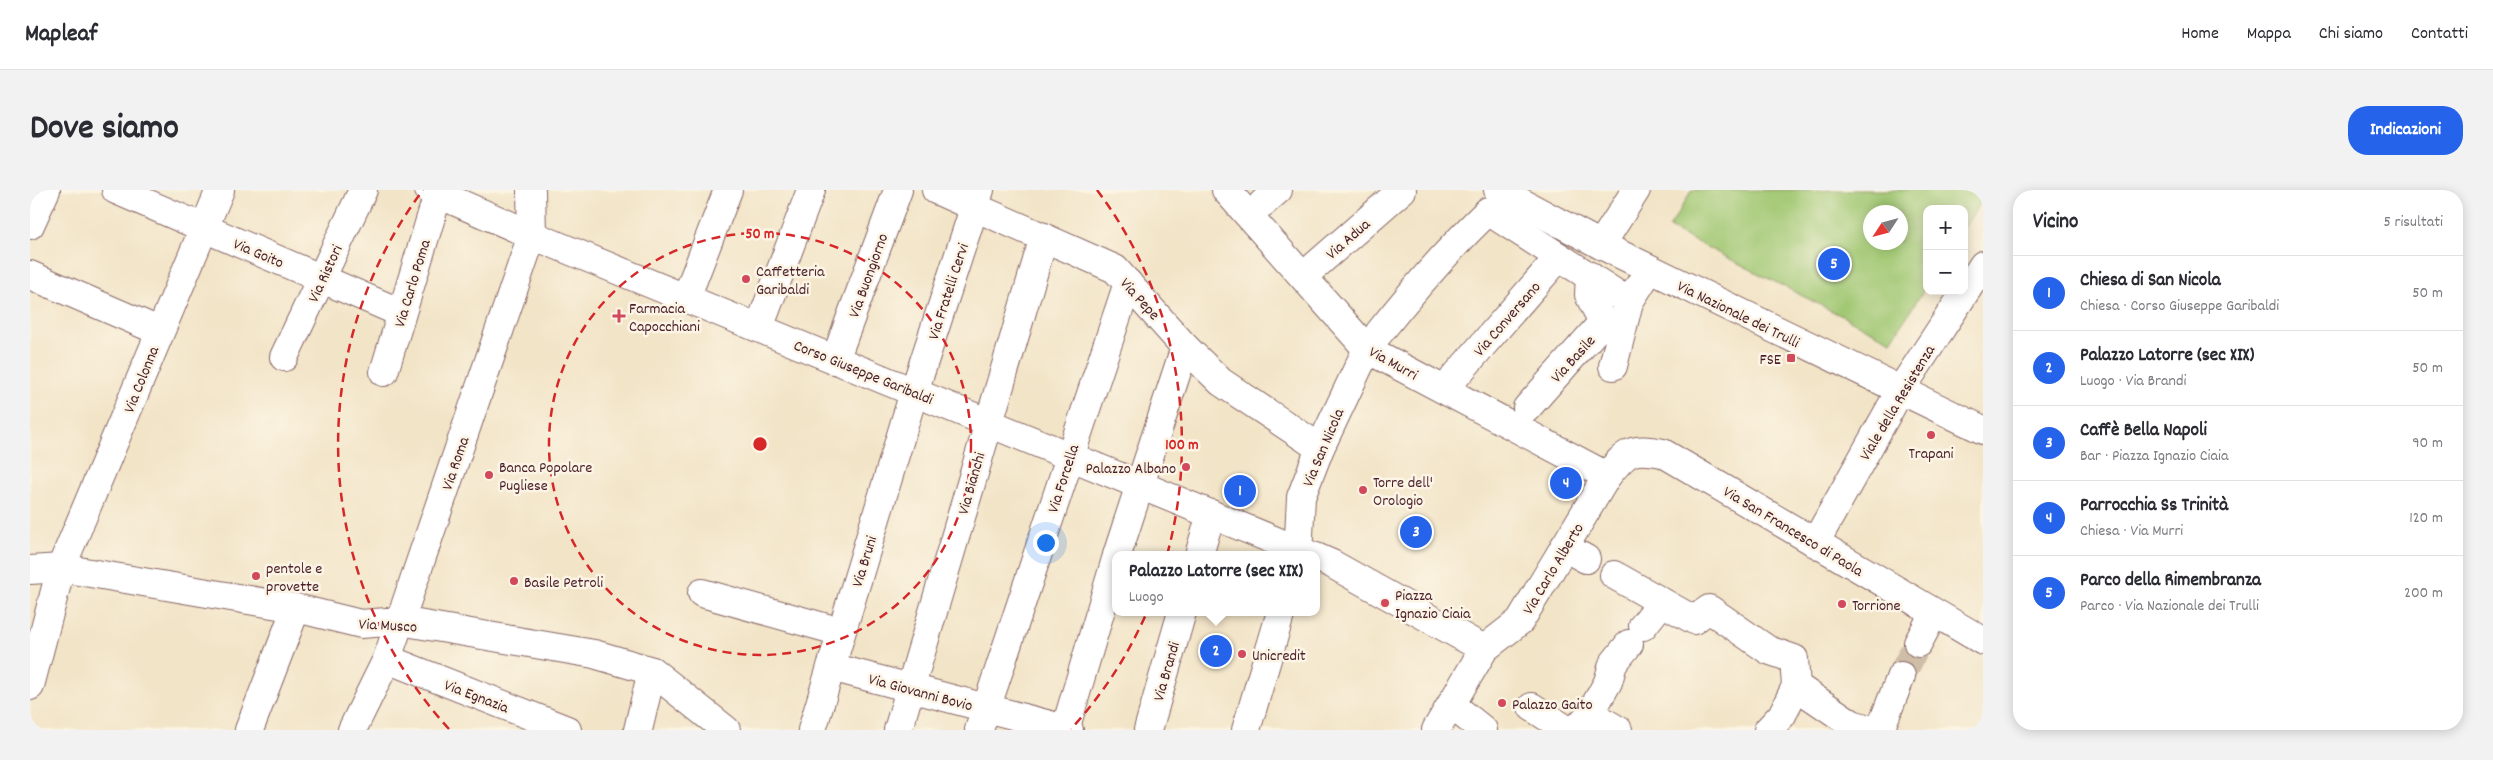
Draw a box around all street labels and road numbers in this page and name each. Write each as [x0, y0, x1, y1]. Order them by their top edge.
street label: Via Adua [1321, 214, 1376, 266]
street label: Via Buongiorno [843, 230, 895, 321]
street label: Via Goito [229, 233, 287, 275]
street label: Via Carlo Poma [389, 237, 438, 330]
street label: Via Ristori [303, 241, 350, 307]
street label: Via Fratelli Cervi [923, 241, 976, 343]
street label: Via Pepe [1114, 273, 1165, 326]
street label: Via Nazionale dei Trulli [1673, 276, 1803, 355]
street label: Via Conversano [1469, 277, 1547, 362]
street label: Via Basile [1546, 331, 1602, 389]
street label: Corso Giuseppe Garibaldi [790, 335, 936, 412]
street label: Via Murri [1364, 341, 1422, 387]
street label: Viale della Resistenza [1855, 341, 1942, 465]
street label: Via Colonna [119, 343, 166, 417]
street label: Via San Nicola [1297, 405, 1351, 491]
street label: Via Roma [437, 434, 476, 494]
street label: Via Forcella [1043, 441, 1086, 516]
street label: Via Bianchi [953, 450, 992, 518]
street label: Via San Francesco di Paola [1718, 481, 1868, 583]
street label: Via Carlo Alberto [1518, 519, 1591, 619]
street label: Via Bruni [847, 533, 884, 590]
street label: Via Musco [358, 613, 418, 640]
street label: Via Brandi [1148, 639, 1187, 704]
street label: Via Giovanni Bovio [866, 668, 975, 718]
street label: Via Egnazia [440, 675, 512, 720]

